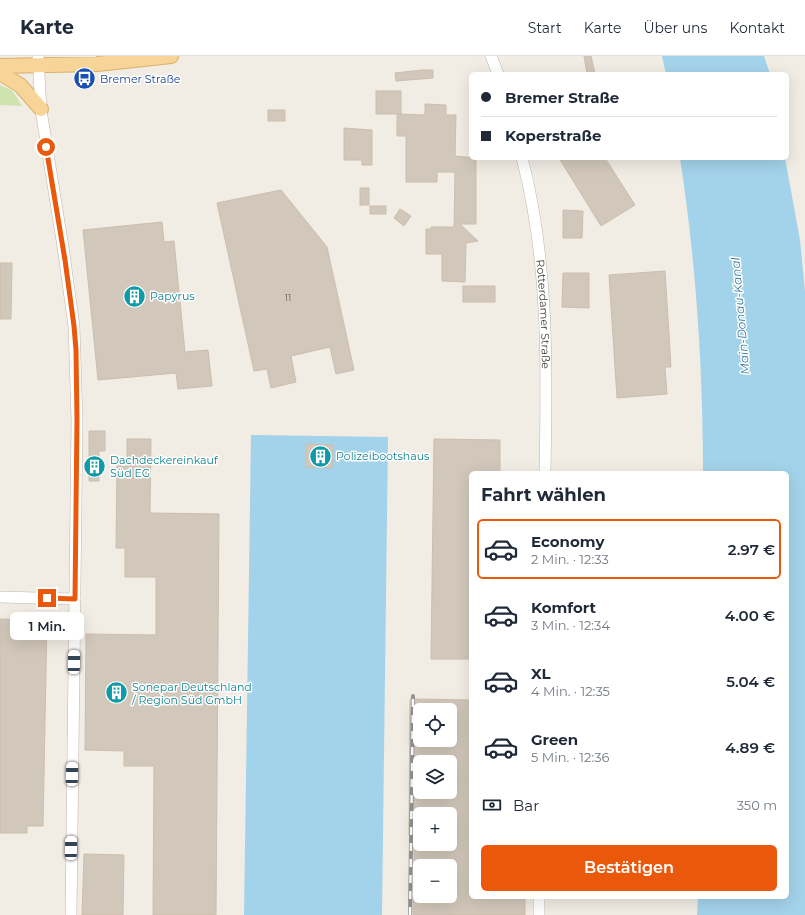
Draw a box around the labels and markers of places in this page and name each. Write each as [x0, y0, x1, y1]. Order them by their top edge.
bus stop icon: Bremer Straße [71, 66, 97, 92]
place label: Bremer Straße [100, 72, 181, 86]
building icon: Papyrus [122, 283, 148, 309]
place label: Papyrus [150, 289, 195, 303]
building icon: Polizeibootshaus [307, 443, 333, 469]
place label: Polizeibootshaus [336, 449, 430, 463]
building icon: Dachdeckereinkauf Süd EG [81, 453, 107, 479]
place label: Dachdeckereinkauf Süd EG [110, 453, 219, 480]
building icon: Sonepar Deutschland / Region Süd GmbH [104, 680, 130, 706]
place label: Sonepar Deutschland / Region Süd GmbH [131, 680, 252, 707]

